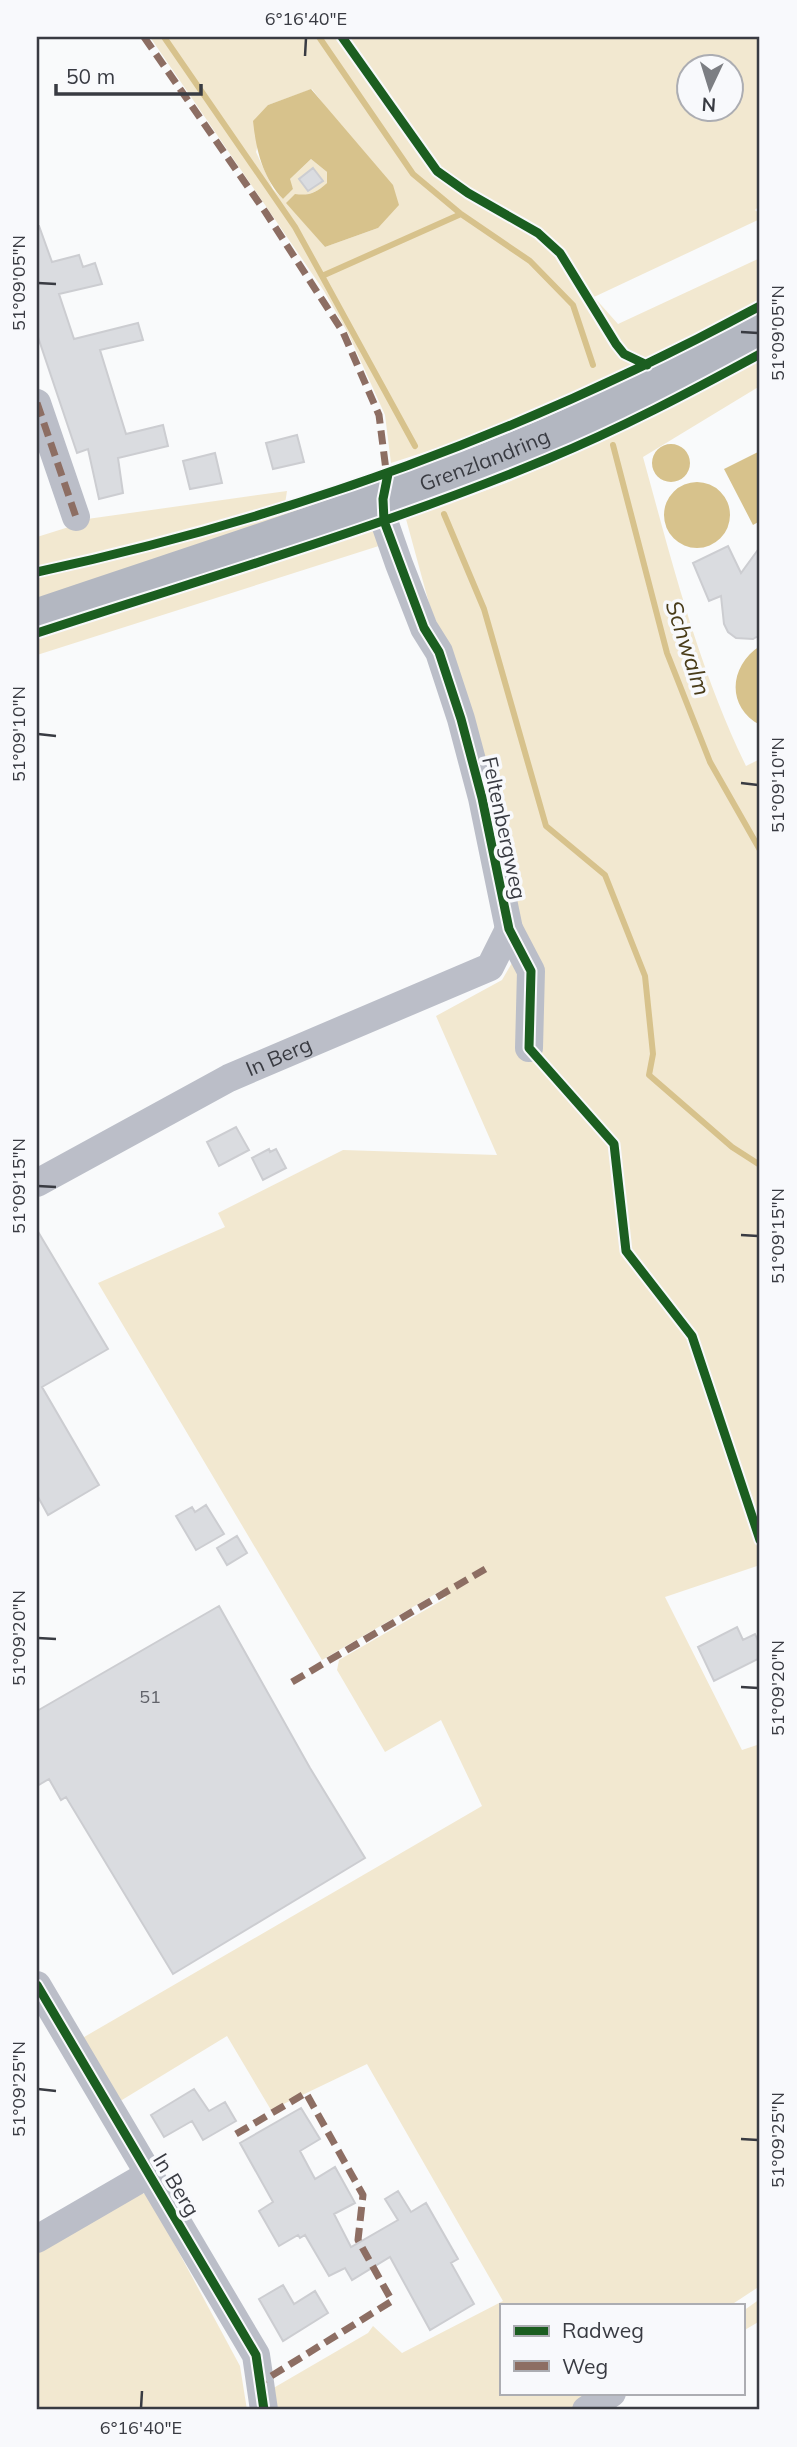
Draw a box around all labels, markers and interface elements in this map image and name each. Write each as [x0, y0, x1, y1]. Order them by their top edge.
text: 6°16'40"E [265, 7, 347, 30]
scale bar [56, 52, 201, 96]
north arrow [674, 52, 744, 122]
text: 50 m [66, 63, 115, 89]
text: N [701, 92, 717, 117]
text: 51°09'05"N [7, 235, 30, 331]
text: 51°09'05"N [766, 285, 789, 381]
street label: Grenzlandring [416, 422, 553, 496]
water label: Schwalm [659, 597, 717, 699]
text: 51°09'10"N [7, 686, 30, 782]
text: 51°09'10"N [766, 737, 789, 833]
street label: Feltenbergweg [477, 754, 533, 901]
street label: In Berg [242, 1030, 315, 1081]
text: 51°09'15"N [7, 1138, 30, 1234]
text: 51°09'15"N [766, 1188, 789, 1284]
text: 51°09'20"N [7, 1590, 30, 1686]
text: 51°09'20"N [766, 1640, 789, 1736]
house number: 51 [139, 1685, 161, 1708]
text: 51°09'25"N [7, 2041, 30, 2137]
text: 51°09'25"N [766, 2092, 789, 2188]
street label: In Berg [148, 2148, 206, 2221]
legend [500, 2304, 744, 2394]
text: Radweg [562, 2317, 644, 2343]
text: Weg [562, 2353, 608, 2379]
text: 6°16'40"E [100, 2416, 182, 2439]

